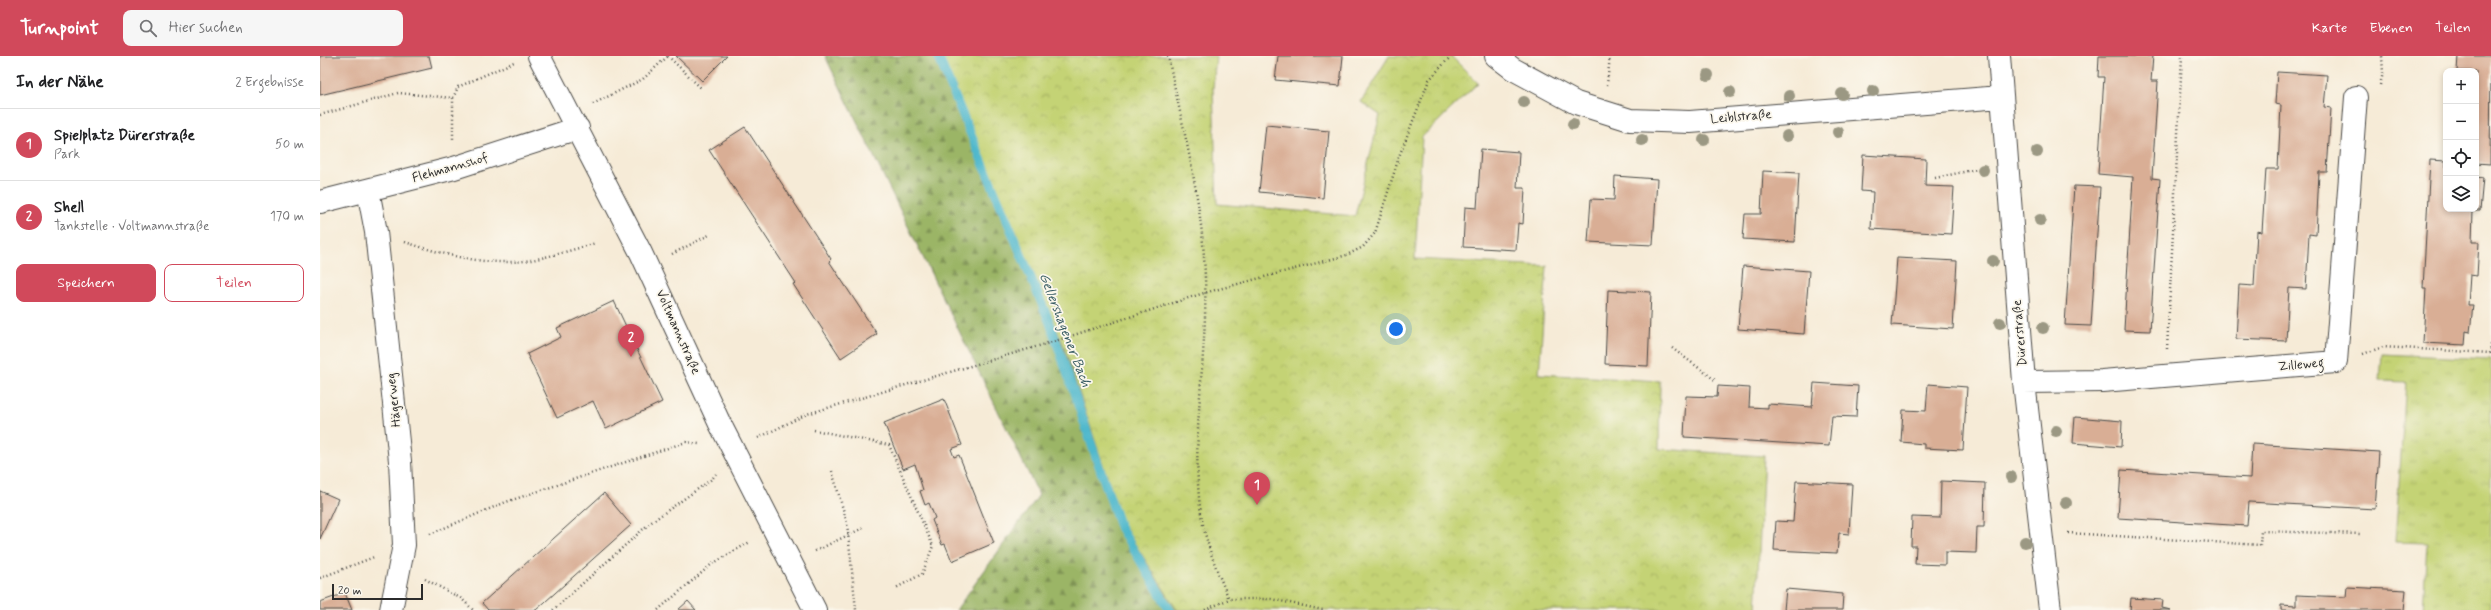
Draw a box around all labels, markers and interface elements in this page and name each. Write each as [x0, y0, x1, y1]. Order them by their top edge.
search box [123, 10, 403, 46]
text: Turnpoint [20, 16, 99, 41]
icon: search [137, 17, 159, 39]
text: Hier suchen [169, 18, 243, 38]
text: Karte [2312, 19, 2347, 37]
text: Ebenen [2369, 19, 2413, 37]
text: Teilen [2435, 19, 2471, 37]
map controls [2443, 68, 2479, 212]
button: + [2443, 68, 2479, 104]
text: In der Nähe [16, 71, 104, 93]
text: 2 Ergebnisse [235, 74, 304, 91]
button: − [2443, 104, 2479, 140]
street label: Leiblstraße [1710, 106, 1772, 128]
text: Spielplatz Dürerstraße [54, 126, 195, 146]
text: 1 [26, 136, 32, 153]
text: 50 m [275, 136, 304, 153]
button: locate [2443, 140, 2479, 176]
text: Park [54, 146, 80, 163]
street label: Flehmannshof [410, 149, 490, 187]
button: layers [2443, 176, 2479, 212]
text: Shell [54, 198, 84, 218]
text: 2 [26, 208, 32, 225]
text: 170 m [270, 208, 304, 225]
text: Tankstelle · Voltmannstraße [54, 218, 209, 235]
button: Speichern [16, 264, 156, 302]
button: Teilen [164, 264, 304, 302]
water label: Gellershagener Bach [1034, 270, 1095, 390]
street label: Voltmannstraße [652, 287, 704, 377]
street label: Dürerstraße [2009, 299, 2031, 367]
your location [1386, 319, 1406, 339]
pin: 2 [618, 324, 644, 357]
street label: Zilleweg [2277, 355, 2325, 377]
street label: Hägerweg [383, 372, 405, 428]
pin: 1 [1244, 472, 1270, 505]
scale bar [332, 582, 423, 601]
text: 20 m [338, 584, 361, 598]

